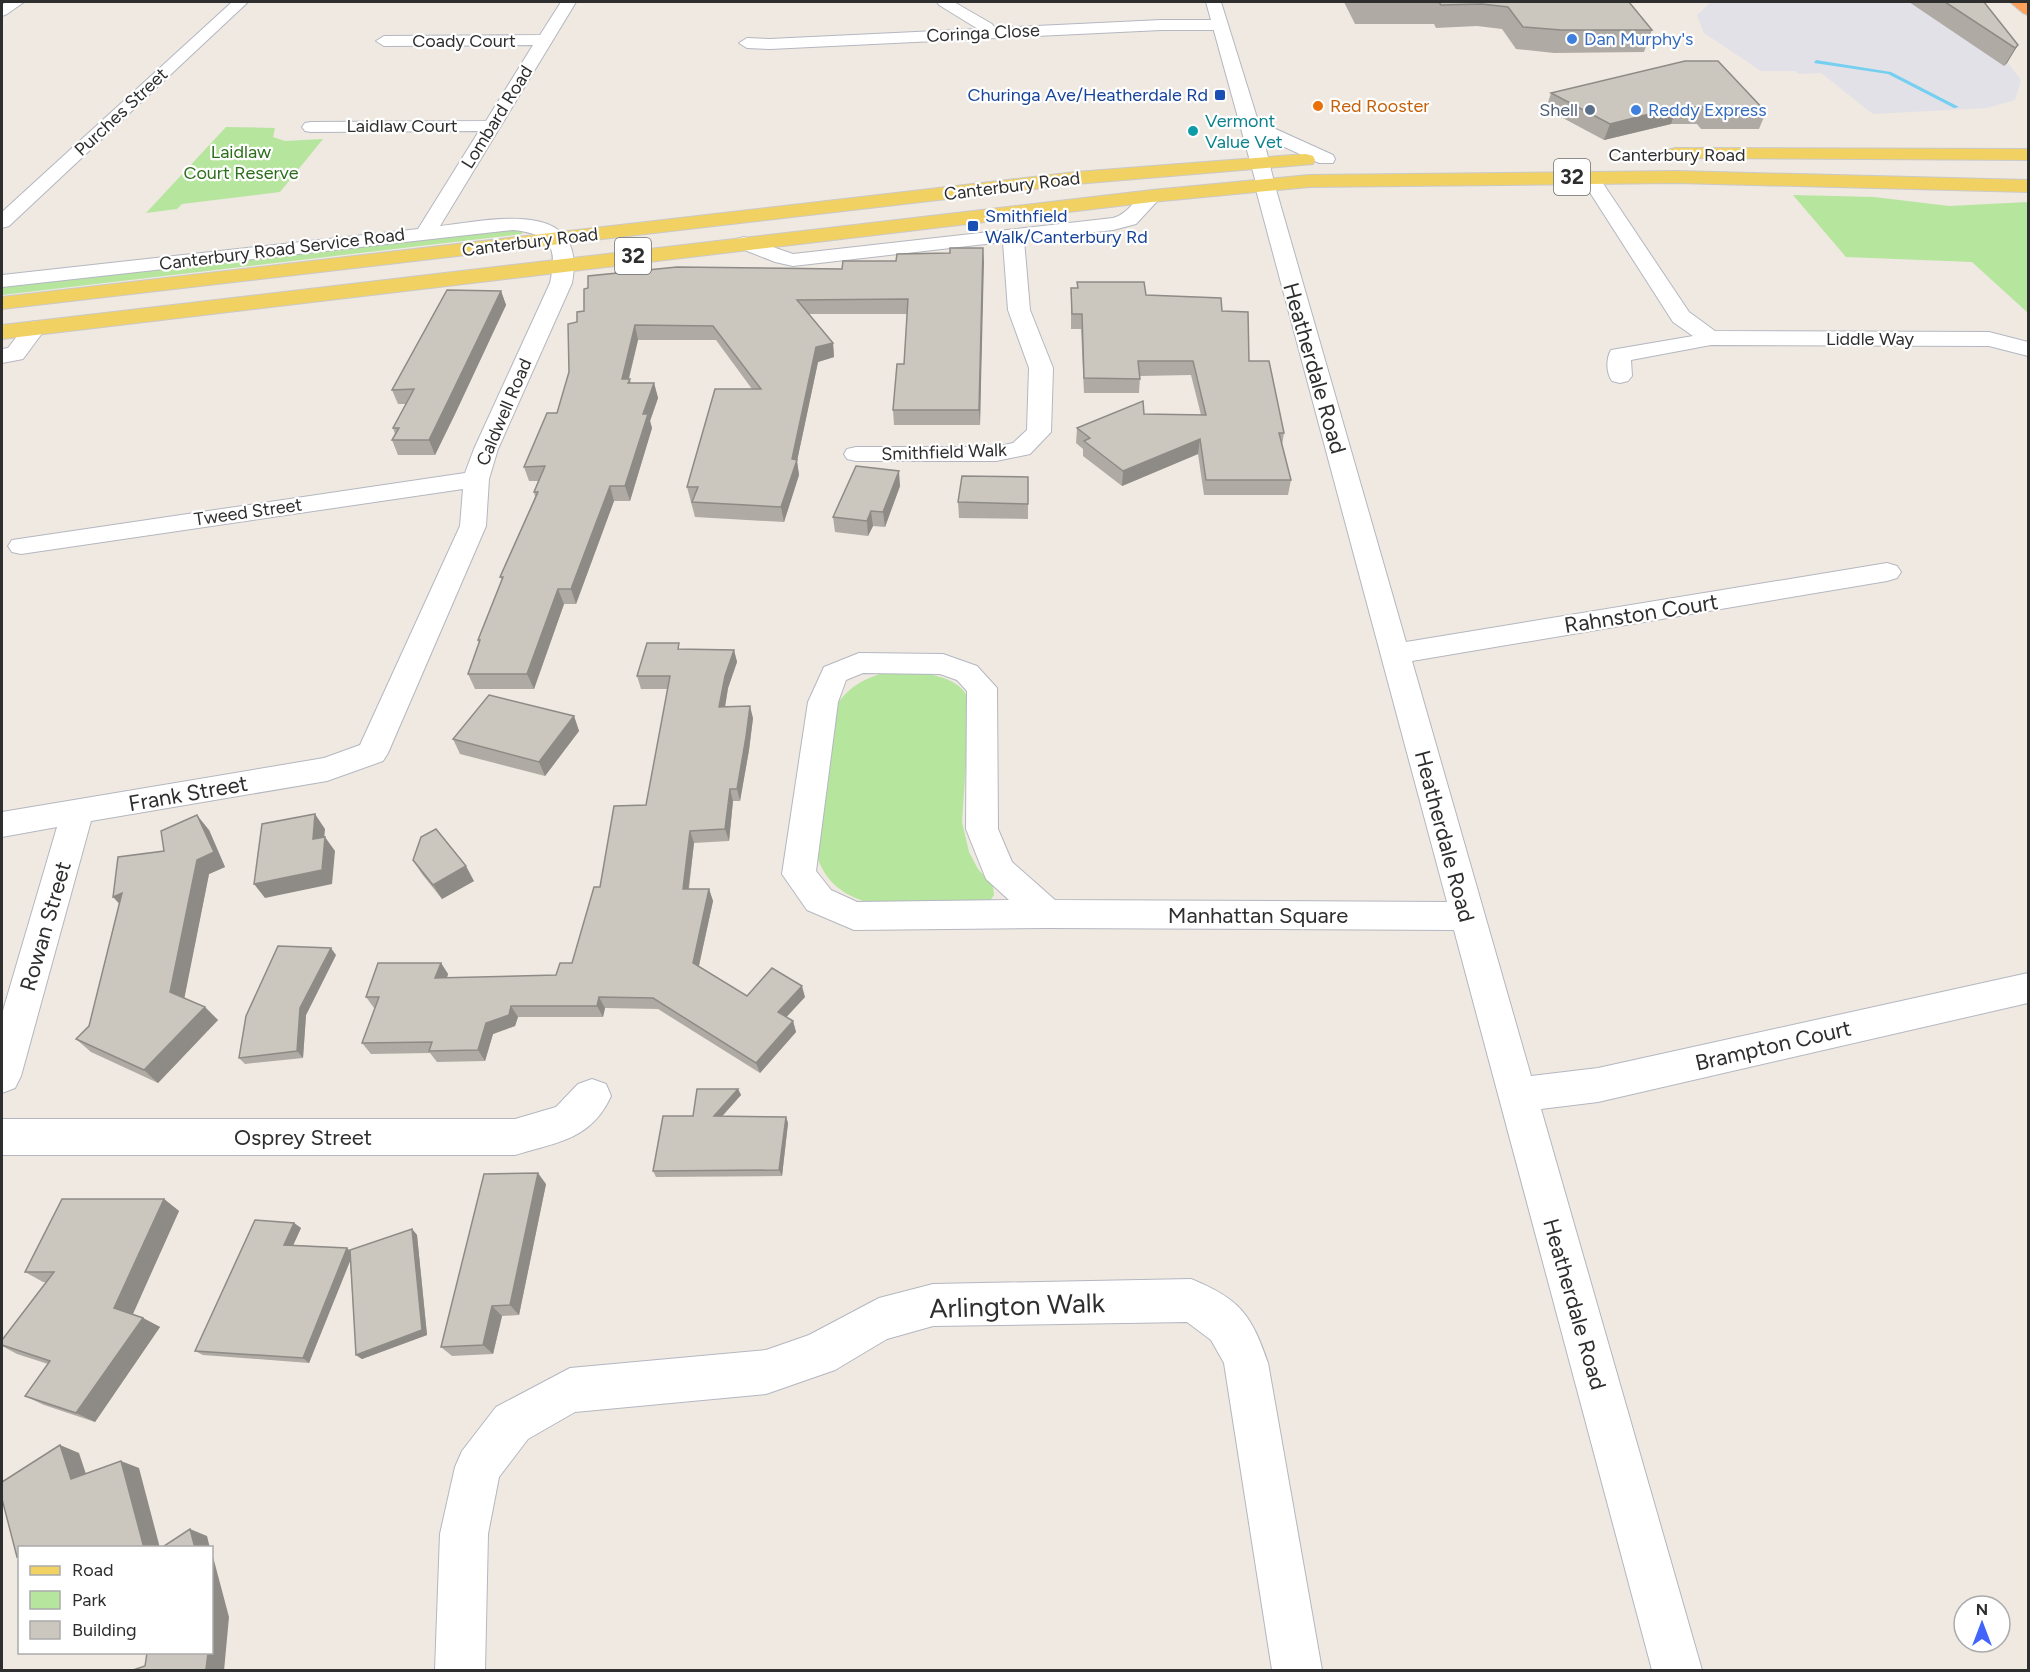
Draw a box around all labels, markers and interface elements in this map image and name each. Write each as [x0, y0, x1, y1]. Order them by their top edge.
street label: Coringa Close [926, 19, 1040, 47]
place label: Dan Murphy's [1584, 28, 1693, 50]
street label: Coady Court [412, 30, 516, 52]
marker: Dan Murphy's [1565, 32, 1579, 46]
street label: Lombard Road [457, 61, 537, 173]
street label: Purches Street [70, 63, 172, 161]
place label: Churinga Ave/Heatherdale Rd [967, 84, 1208, 106]
marker: Churinga Ave/Heatherdale Rd [1213, 88, 1227, 102]
place label: Red Rooster [1330, 95, 1429, 117]
marker: Red Rooster [1311, 99, 1325, 113]
place label: Shell [1539, 99, 1578, 121]
place label: Reddy Express [1648, 99, 1767, 121]
marker: Shell [1583, 103, 1597, 117]
marker: Reddy Express [1629, 103, 1643, 117]
place label: Vermont Value Vet [1205, 110, 1283, 153]
street label: Laidlaw Court [346, 115, 458, 137]
marker: Vermont Value Vet [1186, 124, 1200, 138]
park label: Laidlaw Court Reserve [183, 141, 299, 184]
street label: Canterbury Road [1609, 144, 1745, 166]
road number: 32 [1554, 159, 1590, 195]
street label: Canterbury Road [943, 167, 1081, 205]
place label: Smithfield Walk/Canterbury Rd [985, 205, 1148, 248]
marker: Smithfield Walk/Canterbury Rd [966, 219, 980, 233]
street label: Canterbury Road Service Road [158, 223, 406, 275]
street label: Canterbury Road [461, 223, 599, 261]
road number: 32 [615, 238, 651, 274]
street label: Heatherdale Road [1277, 279, 1352, 457]
street label: Liddle Way [1826, 328, 1914, 350]
street label: Caldwell Road [472, 355, 536, 469]
street label: Smithfield Walk [881, 439, 1007, 465]
street label: Tweed Street [193, 494, 304, 530]
street label: Rahnston Court [1562, 588, 1720, 639]
street label: Heatherdale Road [1409, 747, 1480, 925]
street label: Frank Street [126, 770, 250, 817]
street label: Rowan Street [14, 858, 77, 994]
street label: Manhattan Square [1168, 902, 1348, 929]
street label: Brampton Court [1693, 1014, 1854, 1077]
street label: Osprey Street [234, 1124, 372, 1151]
street label: Heatherdale Road [1537, 1215, 1612, 1393]
street label: Arlington Walk [929, 1286, 1106, 1325]
legend [18, 1546, 213, 1654]
text: Road [72, 1559, 113, 1581]
text: Park [72, 1589, 107, 1611]
north arrow [1952, 1594, 2012, 1654]
text: N [1976, 1600, 1988, 1619]
text: Building [72, 1619, 137, 1641]

